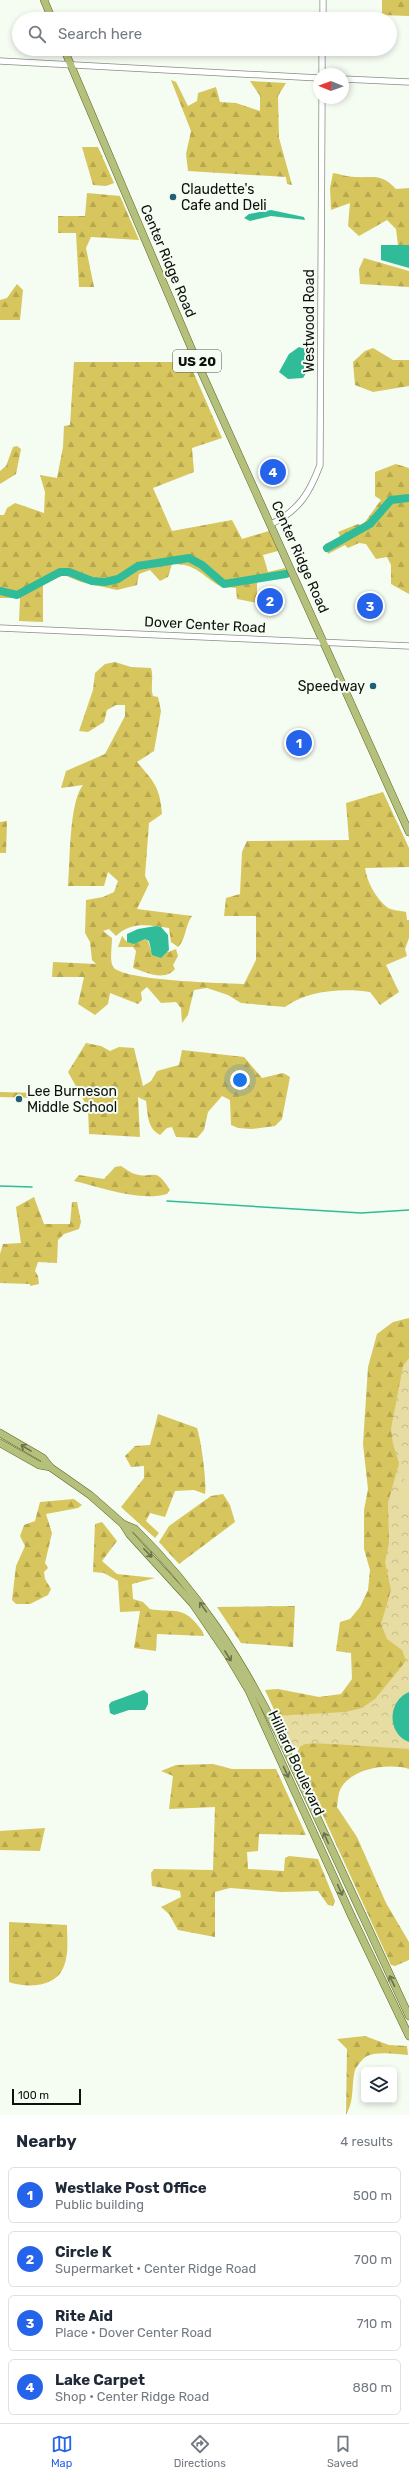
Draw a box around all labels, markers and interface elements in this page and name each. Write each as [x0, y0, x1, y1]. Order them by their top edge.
search box [12, 12, 397, 56]
icon: search [26, 23, 48, 45]
text: Search here [58, 25, 142, 43]
north arrow [313, 68, 349, 104]
place label: Claudette's Cafe and Deli [181, 181, 267, 214]
marker: Claudette's Cafe and Deli [168, 192, 178, 202]
street label: Center Ridge Road [137, 202, 199, 320]
street label: Westwood Road [301, 269, 318, 373]
road number: US 20 [173, 350, 221, 372]
pin: 4 [260, 457, 286, 487]
street label: Center Ridge Road [268, 498, 332, 616]
pin: 2 [257, 586, 283, 616]
pin: 3 [357, 591, 383, 621]
street label: Dover Center Road [144, 613, 266, 637]
place label: Speedway [298, 678, 365, 695]
marker: Speedway [368, 681, 378, 691]
pin: 1 [286, 728, 312, 758]
your location [230, 1070, 250, 1090]
place label: Lee Burneson Middle School [27, 1083, 117, 1116]
marker: Lee Burneson Middle School [14, 1094, 24, 1104]
one-way arrow [21, 1444, 32, 1452]
one-way arrow [143, 1548, 152, 1558]
one-way arrow [199, 1602, 207, 1613]
one-way arrow [224, 1650, 232, 1661]
street label: Hilliard Boulevard [264, 1708, 328, 1818]
one-way arrow [283, 1765, 290, 1777]
one-way arrow [321, 1832, 329, 1844]
one-way arrow [337, 1883, 344, 1895]
one-way arrow [388, 1976, 395, 1988]
map controls [361, 2067, 397, 2103]
button: layers [361, 2067, 397, 2103]
scale bar [12, 2087, 81, 2106]
text: 100 m [18, 2089, 49, 2102]
text: Nearby [16, 2131, 77, 2151]
text: 4 results [340, 2134, 393, 2149]
text: Westlake Post Office [55, 2179, 207, 2197]
text: 1 [27, 2188, 33, 2203]
text: 500 m [353, 2188, 392, 2203]
text: Public building [55, 2197, 144, 2212]
text: Circle K [55, 2243, 112, 2261]
text: 2 [26, 2252, 34, 2267]
text: 700 m [354, 2252, 392, 2267]
text: Supermarket · Center Ridge Road [55, 2261, 256, 2276]
text: Rite Aid [55, 2307, 113, 2325]
text: 3 [26, 2316, 34, 2331]
text: 710 m [357, 2316, 392, 2331]
text: Place · Dover Center Road [55, 2325, 212, 2340]
text: Lake Carpet [55, 2371, 145, 2389]
text: 4 [26, 2380, 34, 2395]
text: 880 m [352, 2380, 392, 2395]
text: Shop · Center Ridge Road [55, 2389, 209, 2404]
tab: Map [51, 2433, 73, 2470]
tab: Directions [174, 2433, 226, 2470]
tab: Saved [327, 2433, 358, 2470]

